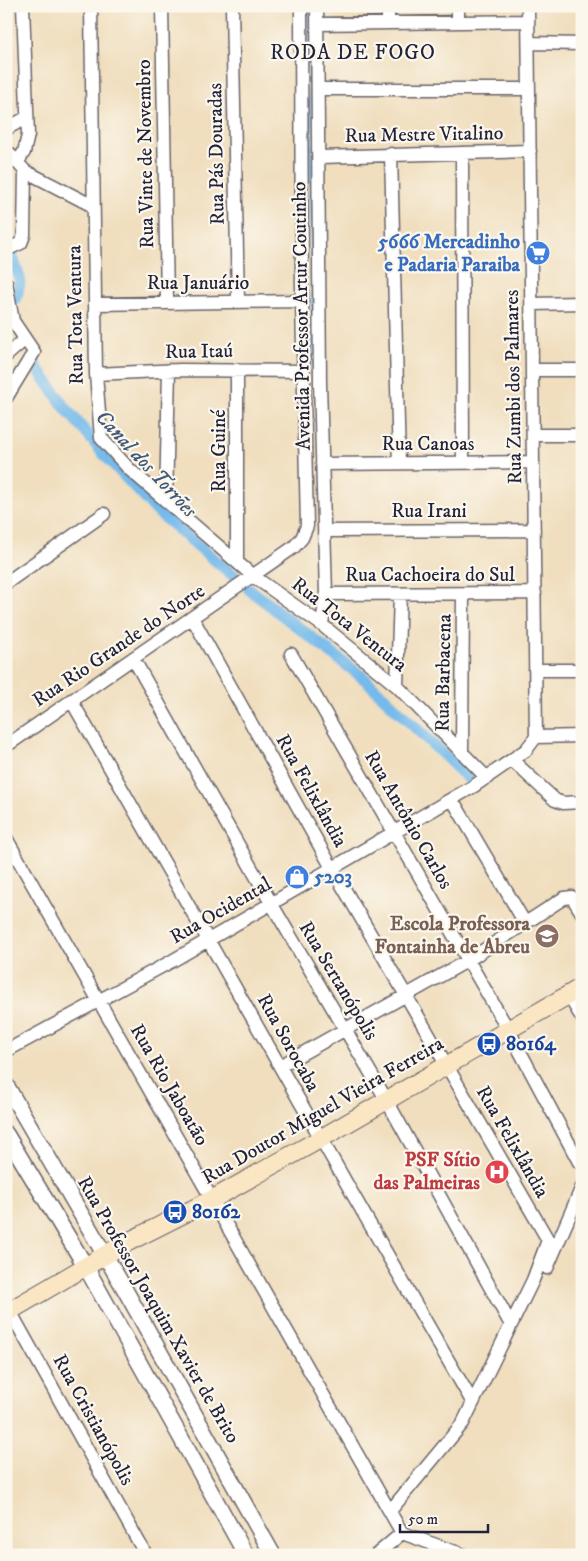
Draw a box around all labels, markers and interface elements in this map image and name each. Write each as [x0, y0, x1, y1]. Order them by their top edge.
district label: RODA DE FOGO [270, 40, 436, 66]
street label: Rua Vinte de Novembro [132, 59, 160, 249]
street label: Rua Pás Douradas [203, 82, 231, 225]
street label: Rua Mestre Vitalino [344, 121, 504, 149]
street label: Avenida Professor Artur Coutinho [287, 181, 317, 451]
place label: 5666 Mercadinho e Padaria Paraiba [377, 230, 520, 278]
supermarket icon: 5666 Mercadinho e Padaria Paraiba [525, 240, 551, 266]
street label: Rua Tota Ventura [62, 244, 90, 385]
street label: Rua Januário [147, 271, 249, 296]
street label: Rua Zumbi dos Palmares [500, 289, 528, 485]
street label: Rua Itaú [165, 339, 233, 365]
water label: Canal dos Torrões [90, 405, 203, 524]
street label: Rua Guiné [207, 409, 232, 493]
street label: Rua Canoas [382, 432, 475, 457]
street label: Rua Irani [391, 499, 467, 524]
street label: Rua Cachoeira do Sul [345, 563, 515, 588]
street label: Rua Tota Ventura [286, 572, 412, 678]
street label: Rua Rio Grande do Norte [28, 579, 210, 713]
street label: Rua Barbacena [430, 613, 458, 732]
street label: Rua Felixlândia [270, 730, 353, 852]
street label: Rua Antônio Carlos [358, 746, 458, 894]
shop icon: 5203 [284, 864, 310, 890]
place label: 5203 [313, 865, 352, 890]
street label: Rua Ocidental [166, 872, 276, 950]
place label: Escola Professora Fontainha de Abreu [375, 912, 530, 960]
street label: Rua Sertanópolis [293, 917, 384, 1045]
school or university icon: Escola Professora Fontainha de Abreu [534, 923, 560, 949]
street label: Rua Sorocaba [251, 990, 325, 1097]
street label: Rua Rio Jaboatão [124, 1020, 214, 1150]
street label: Rua Doutor Miguel Vieira Ferreira [198, 1031, 449, 1191]
bus stop icon: 80164 [476, 1031, 502, 1057]
place label: 80164 [506, 1032, 557, 1057]
street label: Rua Felixlândia [470, 1081, 554, 1203]
place label: PSF Sítio das Palmeiras [373, 1148, 480, 1196]
hospital icon: PSF Sítio das Palmeiras [484, 1159, 510, 1185]
street label: Rua Professor Joaquim Xavier de Brito [71, 1172, 245, 1448]
bus stop icon: 80162 [162, 1199, 188, 1225]
place label: 80162 [192, 1200, 241, 1225]
street label: Rua Cristianópolis [47, 1350, 139, 1490]
scale bar [400, 1501, 488, 1533]
text: 50 m [408, 1510, 438, 1529]

